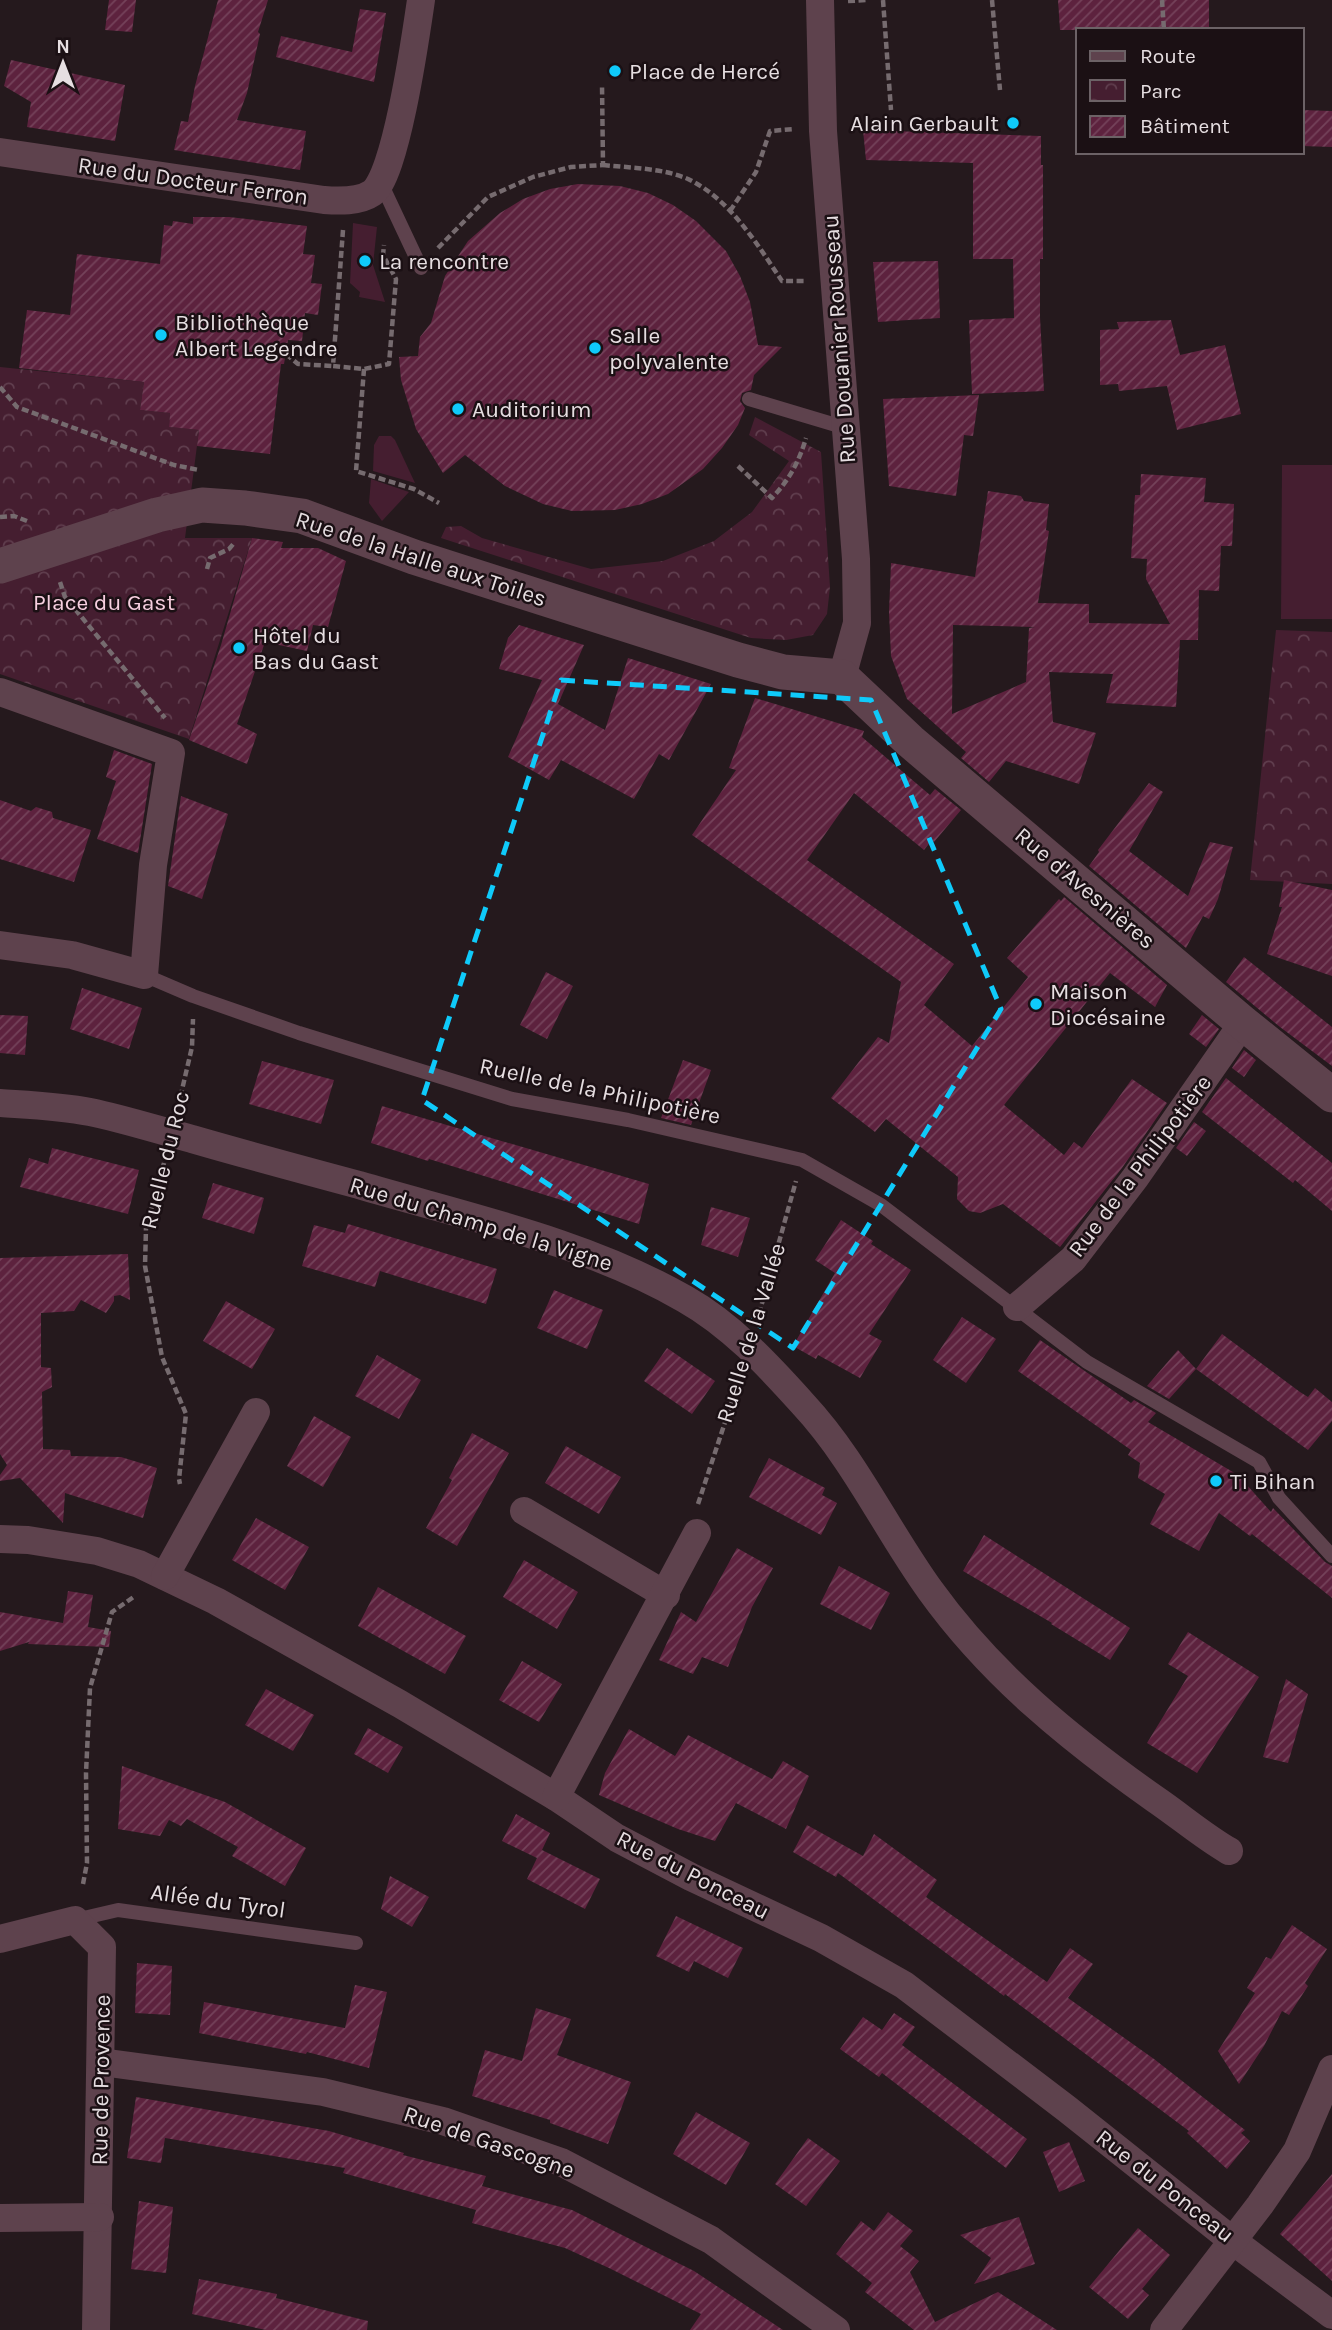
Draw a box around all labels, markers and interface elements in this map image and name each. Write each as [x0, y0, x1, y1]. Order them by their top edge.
north arrow [28, 28, 98, 98]
legend [1076, 28, 1304, 154]
text: N [56, 36, 70, 58]
text: Route [1140, 44, 1196, 68]
place label: Place de Hercé [629, 58, 780, 85]
marker: Place de Hercé [607, 63, 623, 79]
text: Parc [1140, 79, 1182, 103]
place label: Alain Gerbault [850, 110, 999, 137]
text: Bâtiment [1140, 114, 1230, 138]
marker: Alain Gerbault [1005, 115, 1021, 131]
street label: Rue du Docteur Ferron [76, 151, 310, 211]
street label: Rue Douanier Rousseau [817, 214, 861, 464]
place label: La rencontre [379, 248, 509, 275]
marker: La rencontre [357, 253, 373, 269]
place label: Bibliothèque Albert Legendre [175, 309, 338, 362]
place label: Salle polyvalente [609, 322, 729, 375]
marker: Bibliothèque Albert Legendre [153, 327, 169, 343]
marker: Salle polyvalente [587, 340, 603, 356]
place label: Auditorium [472, 396, 591, 423]
marker: Auditorium [450, 401, 466, 417]
street label: Rue de la Halle aux Toiles [292, 506, 550, 612]
park label: Place du Gast [33, 589, 175, 616]
place label: Hôtel du Bas du Gast [253, 622, 379, 675]
marker: Hôtel du Bas du Gast [231, 640, 247, 656]
street label: Rue d'Avesnières [1009, 821, 1161, 955]
place label: Maison Diocésaine [1050, 978, 1166, 1031]
marker: Maison Diocésaine [1028, 996, 1044, 1012]
street label: Ruelle de la Philipotière [477, 1052, 723, 1130]
street label: Rue de la Philipotière [1063, 1070, 1217, 1262]
street label: Ruelle du Roc [135, 1088, 195, 1232]
street label: Rue du Champ de la Vigne [346, 1171, 616, 1277]
street label: Ruelle de la Vallée [711, 1240, 791, 1426]
place label: Ti Bihan [1230, 1468, 1315, 1495]
marker: Ti Bihan [1208, 1473, 1224, 1489]
street label: Rue du Ponceau [612, 1825, 774, 1925]
street label: Allée du Tyrol [149, 1878, 287, 1924]
street label: Rue de Provence [86, 1994, 116, 2166]
street label: Rue de Gascogne [400, 2100, 578, 2184]
street label: Rue du Ponceau [1091, 2124, 1239, 2248]

